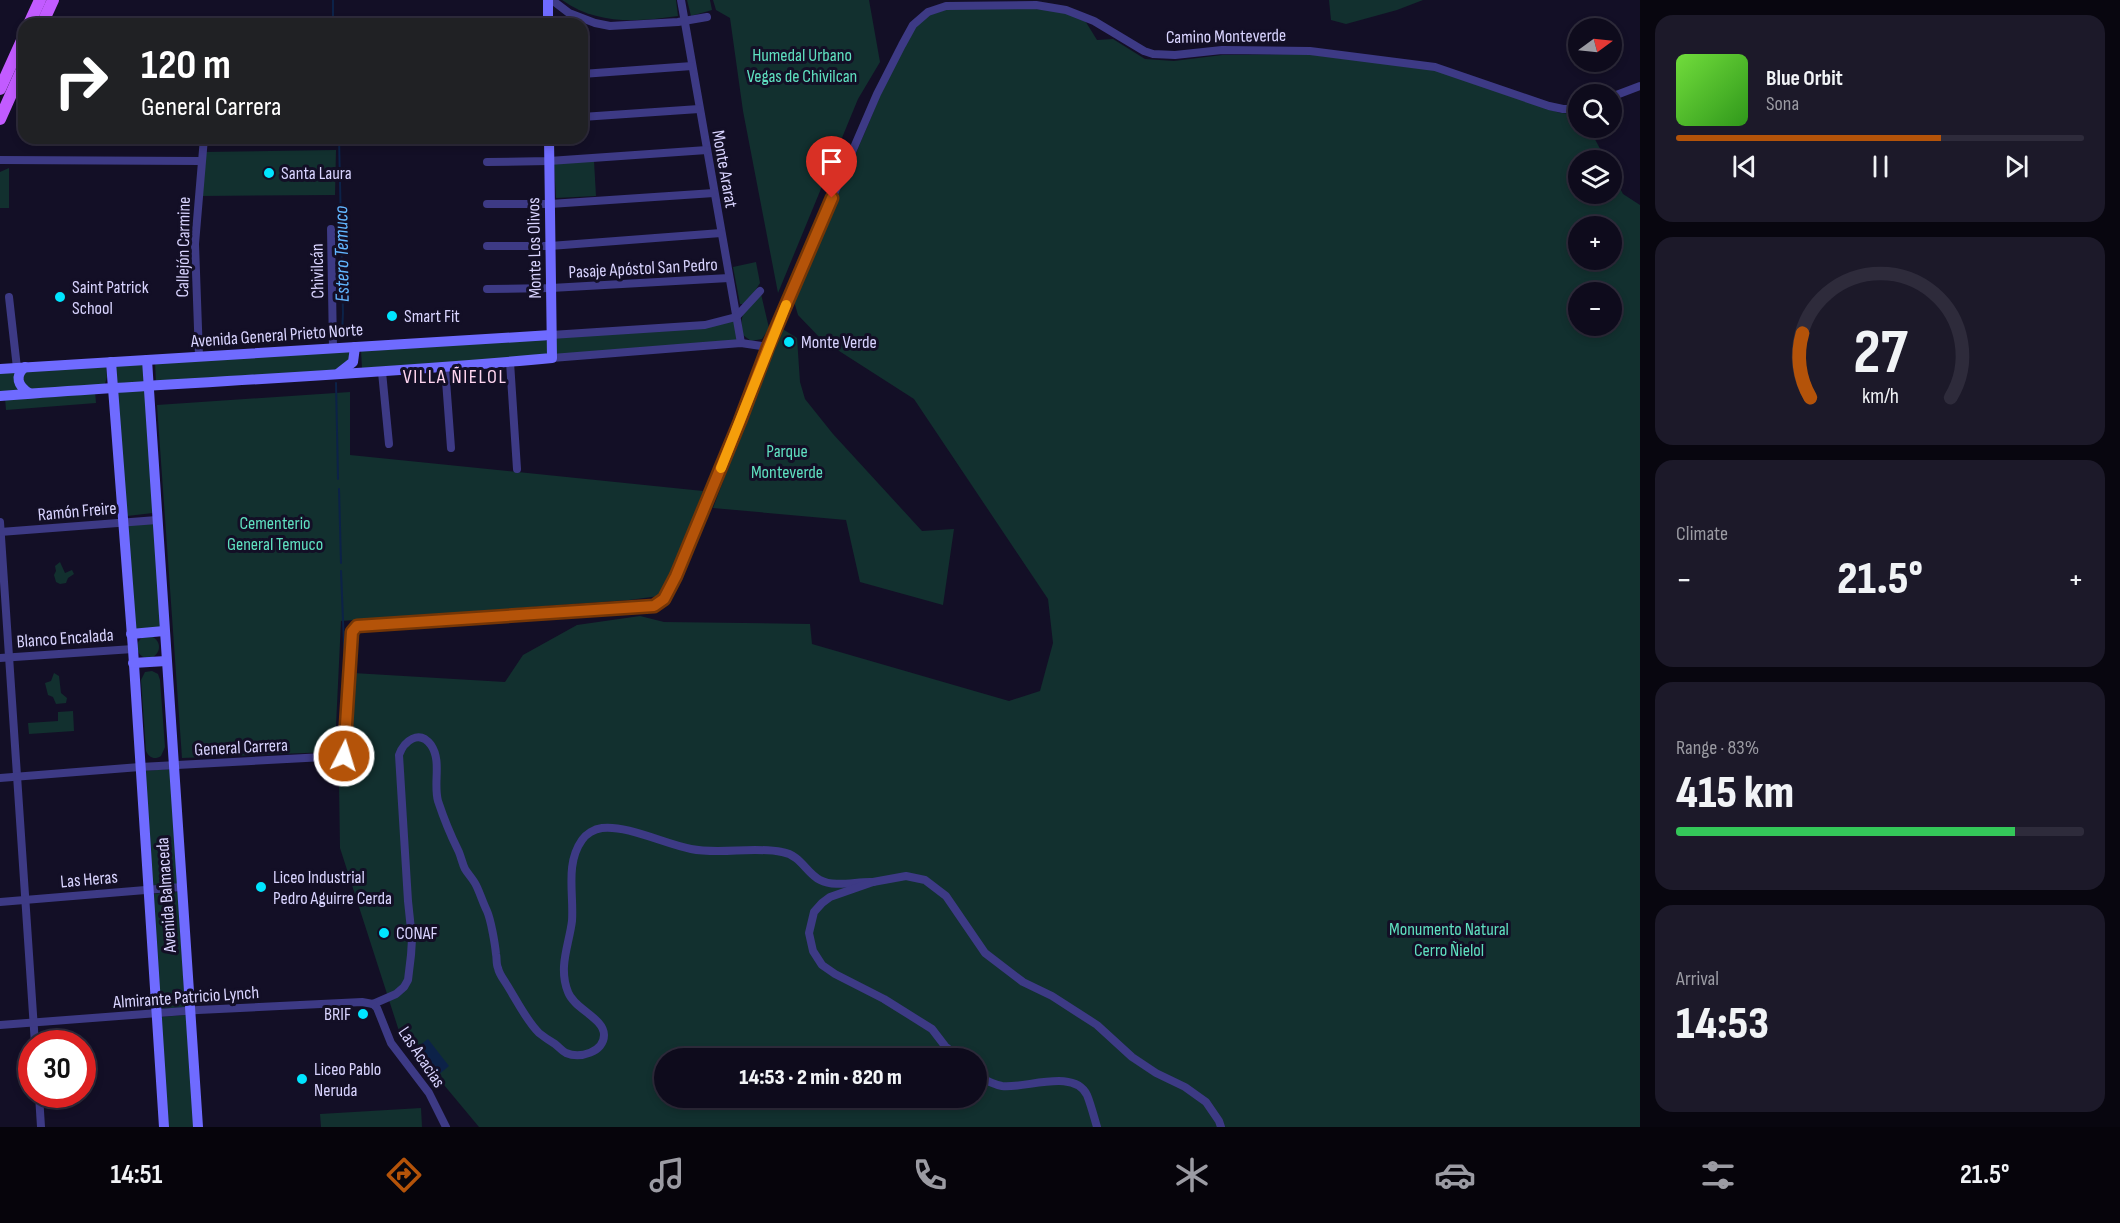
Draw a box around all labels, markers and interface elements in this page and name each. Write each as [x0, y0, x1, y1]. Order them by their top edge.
north arrow [1568, 18, 1622, 72]
map controls [1568, 18, 1622, 336]
street label: Camino Monteverde [1166, 25, 1286, 48]
text: 120 m [141, 40, 231, 91]
icon: right [42, 42, 120, 120]
park label: Humedal Urbano Vegas de Chivilcan [747, 45, 857, 87]
text: Blue Orbit [1766, 65, 1843, 92]
button: search [1568, 84, 1622, 138]
text: General Carrera [141, 91, 281, 123]
text: Sona [1766, 92, 1799, 116]
street label: Monte Ararat [707, 129, 742, 210]
pin [806, 136, 857, 198]
icon: arrive [815, 145, 848, 178]
button: layers [1568, 150, 1622, 204]
icon: previous [1728, 150, 1761, 183]
icon: pause [1864, 150, 1897, 183]
icon: next [2000, 150, 2033, 183]
place label: Santa Laura [281, 163, 352, 184]
marker: Santa Laura [262, 166, 276, 180]
street label: Callejón Carmine [172, 196, 195, 298]
street label: Monte Los Olivos [523, 197, 546, 299]
water label: Estero Temuco [329, 206, 355, 302]
button: + [1568, 216, 1622, 270]
street label: Chivilcán [307, 243, 328, 299]
street label: Pasaje Apóstol San Pedro [568, 254, 718, 283]
place label: Saint Patrick School [72, 277, 149, 319]
button: − [1568, 282, 1622, 336]
marker: Saint Patrick School [53, 290, 67, 304]
place label: Smart Fit [404, 306, 460, 327]
marker: Smart Fit [385, 309, 399, 323]
text: 27 [1853, 316, 1908, 391]
street label: Avenida General Prieto Norte [189, 319, 364, 352]
place label: Monte Verde [801, 332, 877, 353]
marker: Monte Verde [782, 335, 796, 349]
district label: VILLA ÑIELOL [403, 365, 507, 389]
text: km/h [1861, 385, 1899, 410]
park label: Parque Monteverde [751, 441, 823, 483]
street label: Ramón Freire [37, 498, 117, 525]
park label: Cementerio General Temuco [227, 513, 323, 555]
text: Climate [1676, 522, 1728, 546]
text: 21.5° [1837, 552, 1923, 607]
text: − [1676, 560, 1692, 600]
text: + [2068, 560, 2084, 600]
street label: Blanco Encalada [16, 625, 114, 652]
position arrow [312, 724, 376, 788]
street label: General Carrera [194, 735, 288, 760]
text: Range · 83% [1676, 736, 1759, 760]
text: 415 km [1676, 766, 1794, 821]
street label: Avenida Balmaceda [152, 837, 181, 954]
street label: Las Heras [59, 867, 119, 892]
place label: Liceo Industrial Pedro Aguirre Cerda [273, 867, 392, 909]
marker: Liceo Industrial Pedro Aguirre Cerda [254, 880, 268, 894]
park label: Monumento Natural Cerro Ñielol [1389, 919, 1509, 961]
place label: CONAF [396, 923, 437, 944]
marker: CONAF [377, 926, 391, 940]
text: Arrival [1676, 967, 1719, 991]
street label: Almirante Patricio Lynch [111, 982, 260, 1013]
text: 14:53 [1676, 997, 1769, 1052]
place label: BRIF [324, 1004, 351, 1025]
marker: BRIF [356, 1007, 370, 1021]
street label: Las Acacias [394, 1023, 450, 1092]
speed limit sign: 30 [18, 1030, 96, 1108]
place label: Liceo Pablo Neruda [314, 1059, 381, 1101]
text: 14:53 · 2 min · 820 m [739, 1064, 902, 1091]
marker: Liceo Pablo Neruda [295, 1072, 309, 1086]
icon: directions [383, 1154, 425, 1196]
icon: music [646, 1154, 688, 1196]
icon: phone [909, 1154, 951, 1196]
icon: climate [1171, 1154, 1213, 1196]
icon: car [1434, 1154, 1476, 1196]
icon: filters [1697, 1154, 1739, 1196]
text: 14:51 [110, 1159, 162, 1191]
text: 21.5° [1960, 1159, 2009, 1191]

